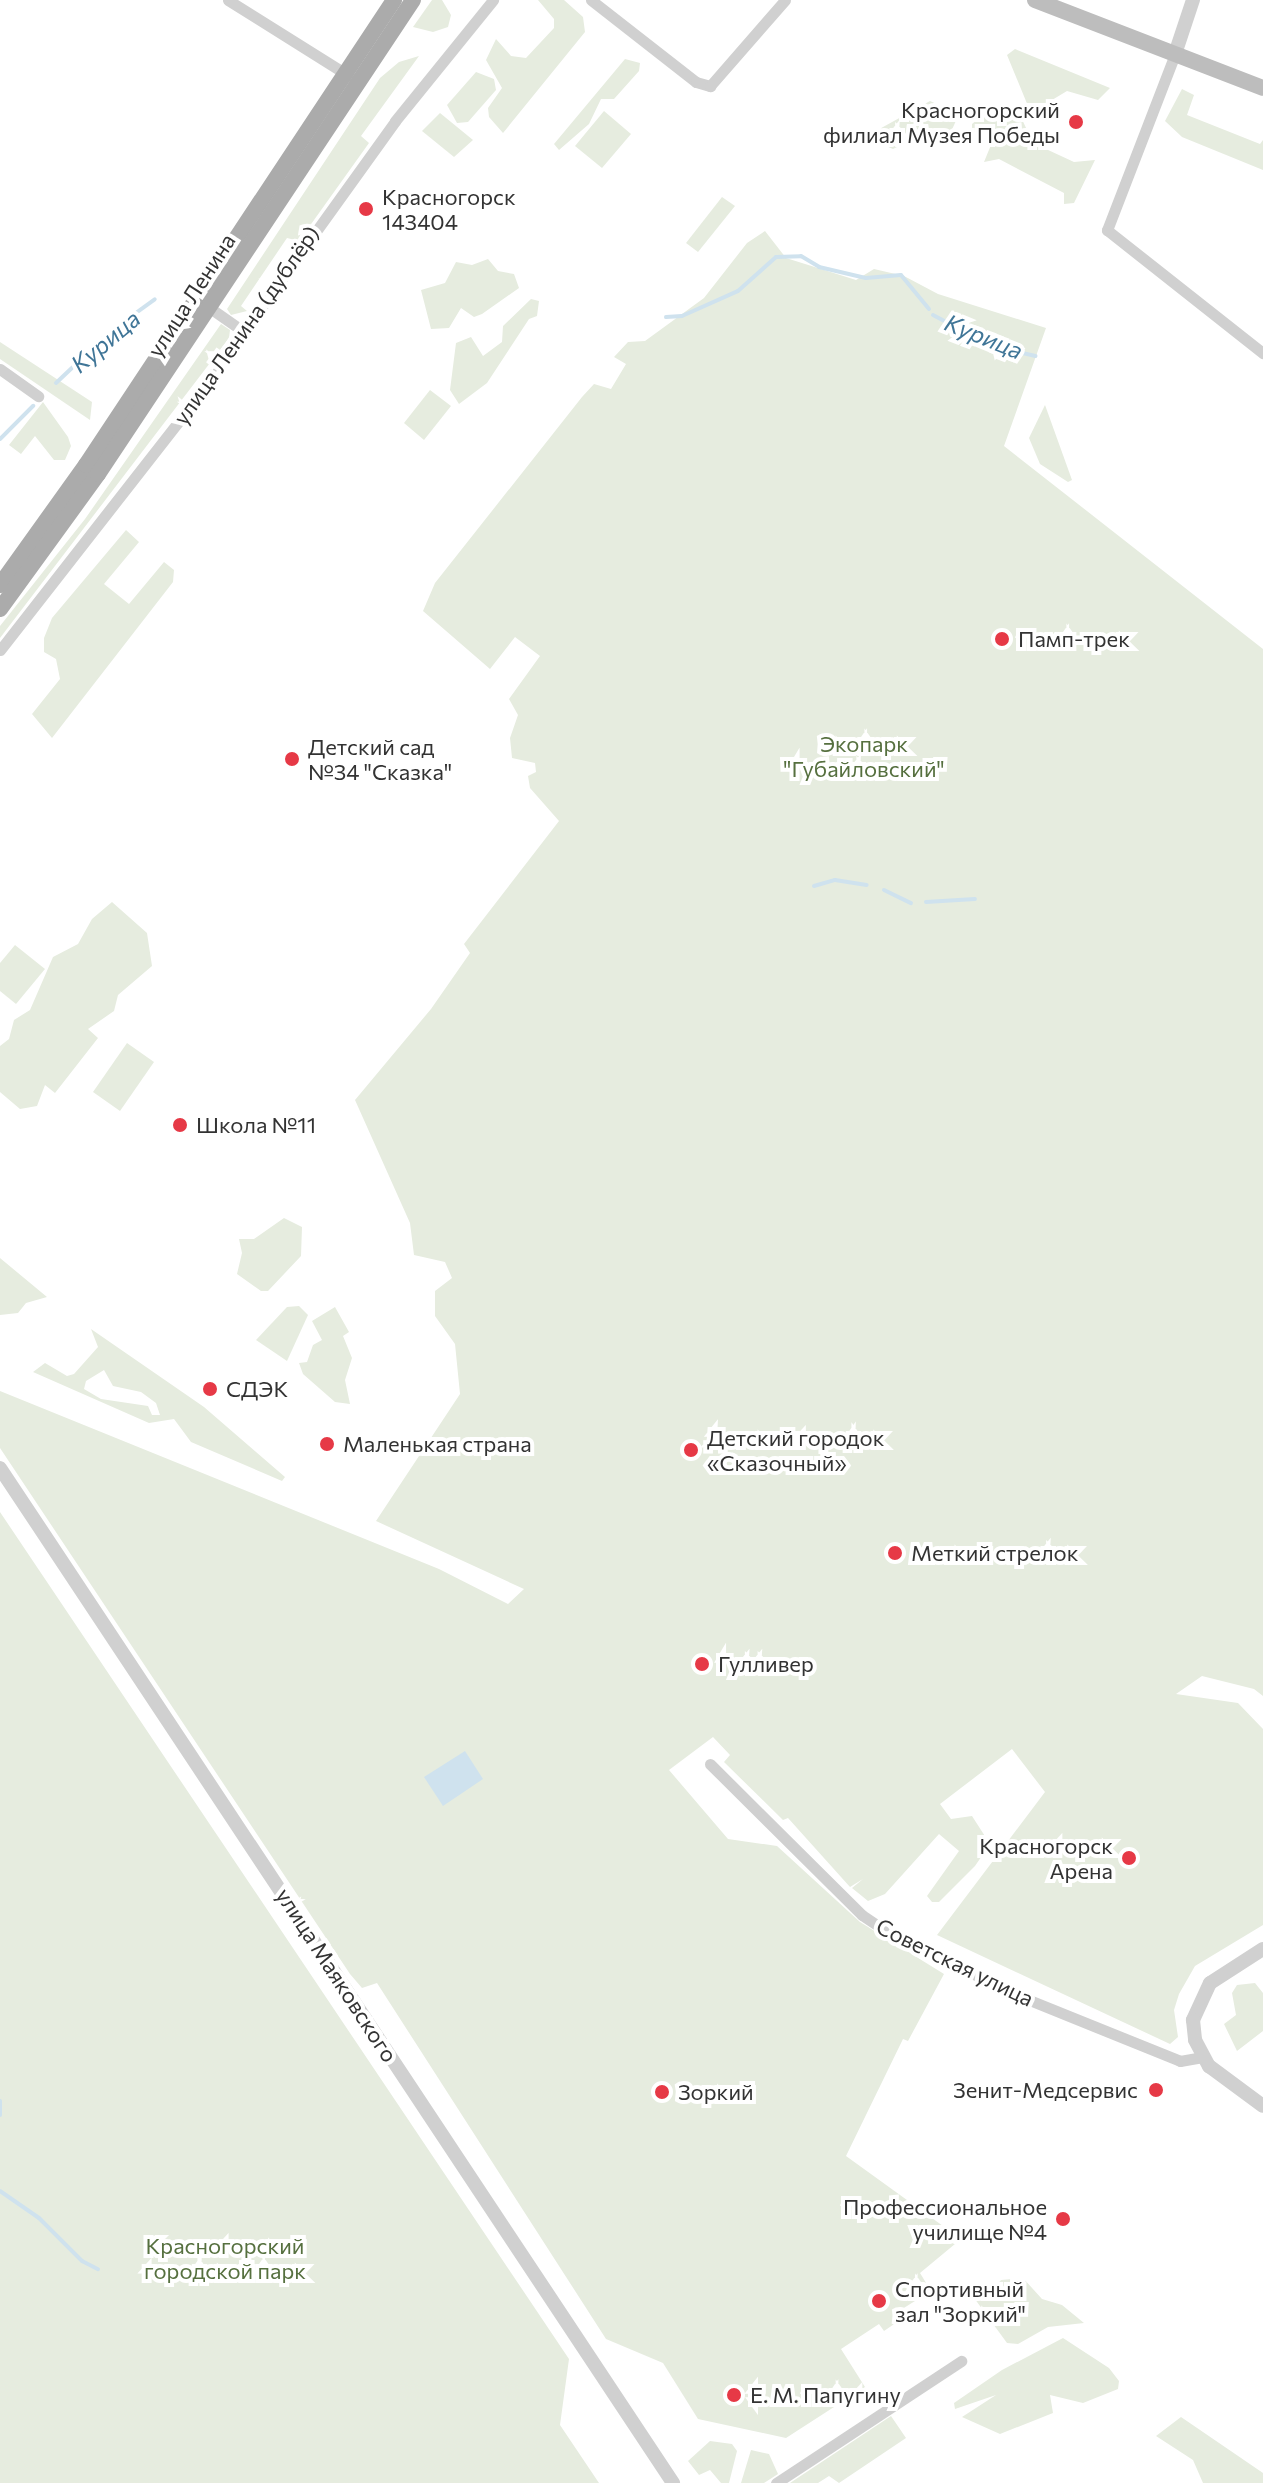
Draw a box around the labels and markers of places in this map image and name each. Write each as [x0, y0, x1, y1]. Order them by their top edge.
place label: Красногорский филиал Музея Победы [823, 96, 1060, 148]
marker: Красногорский филиал Музея Победы [1067, 113, 1085, 131]
place label: Красногорск 143404 [382, 183, 516, 234]
marker: Красногорск 143404 [357, 200, 375, 218]
place label: Памп-трек [1018, 626, 1130, 652]
marker: Памп-трек [993, 630, 1011, 648]
place label: Детский сад №34 "Сказка" [308, 733, 452, 784]
marker: Детский сад №34 "Сказка" [283, 750, 301, 768]
place label: Школа №11 [196, 1112, 316, 1138]
marker: Школа №11 [171, 1116, 189, 1134]
place label: СДЭК [226, 1376, 288, 1402]
marker: СДЭК [201, 1380, 219, 1398]
place label: Детский городок «Сказочный» [707, 1424, 884, 1476]
place label: Маленькая страна [343, 1431, 532, 1457]
marker: Маленькая страна [318, 1435, 336, 1453]
marker: Детский городок «Сказочный» [682, 1441, 700, 1459]
place label: Меткий стрелок [911, 1540, 1079, 1566]
marker: Меткий стрелок [886, 1544, 904, 1562]
place label: Гулливер [718, 1651, 814, 1677]
marker: Гулливер [693, 1655, 711, 1673]
place label: Красногорск Арена [979, 1832, 1113, 1884]
marker: Красногорск Арена [1120, 1849, 1138, 1867]
place label: Зенит-Медсервис [953, 2077, 1138, 2103]
place label: Зоркий [678, 2079, 754, 2105]
marker: Зенит-Медсервис [1145, 2079, 1167, 2101]
marker: Зоркий [653, 2083, 671, 2101]
place label: Профессиональное училище №4 [843, 2193, 1047, 2244]
marker: Профессиональное училище №4 [1054, 2210, 1072, 2228]
place label: Спортивный зал "Зоркий" [895, 2275, 1026, 2326]
marker: Спортивный зал "Зоркий" [870, 2292, 888, 2310]
place label: Е. М. Папугину [750, 2382, 901, 2408]
marker: Е. М. Папугину [725, 2386, 743, 2404]

